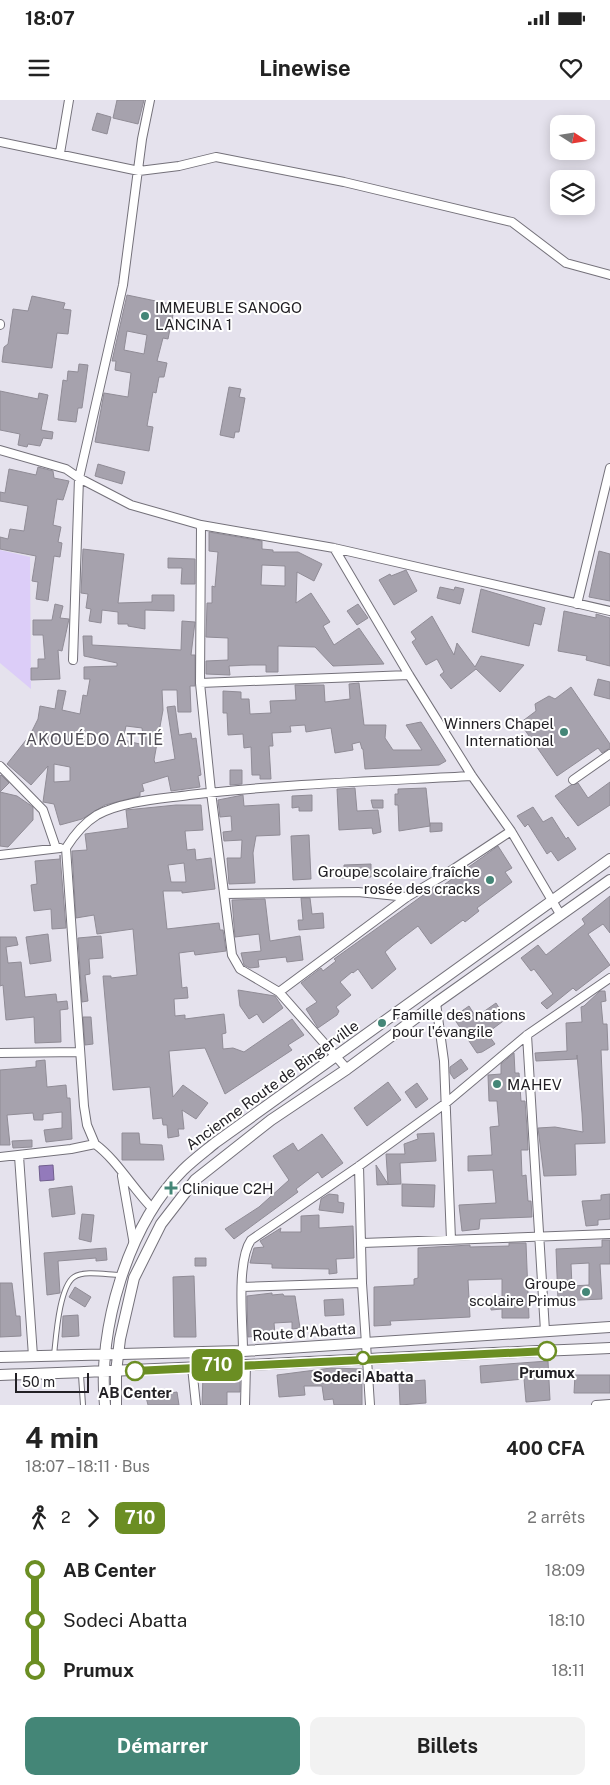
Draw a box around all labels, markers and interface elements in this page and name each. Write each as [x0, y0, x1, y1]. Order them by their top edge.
text: 18:07 [25, 7, 75, 29]
icon: menu [25, 54, 53, 82]
icon: heart [557, 54, 585, 82]
text: Linewise [259, 55, 351, 81]
north arrow [550, 115, 595, 160]
map controls [550, 115, 595, 215]
button: layers [550, 170, 595, 215]
place label: IMMEUBLE SANOGO LANCINA 1 [155, 299, 302, 333]
marker: IMMEUBLE SANOGO LANCINA 1 [139, 310, 151, 322]
place label: Winners Chapel International [444, 715, 554, 749]
marker: Winners Chapel International [558, 726, 570, 738]
district label: AKOUÉDO ATTIÉ [26, 729, 164, 749]
place label: Groupe scolaire fraîche rosée des cracks [318, 863, 480, 897]
marker: Groupe scolaire fraîche rosée des cracks [484, 874, 496, 886]
place label: Famille des nations pour l'évangile [392, 1006, 526, 1040]
street label: Ancienne Route de Bingerville [182, 1017, 362, 1153]
marker: Famille des nations pour l'évangile [376, 1017, 388, 1029]
place label: MAHEV [507, 1076, 562, 1093]
marker: MAHEV [491, 1078, 503, 1090]
place label: Clinique C2H [182, 1180, 273, 1197]
marker: Clinique C2H [164, 1181, 178, 1195]
place label: Groupe scolaire Primus [469, 1275, 576, 1309]
marker: Groupe scolaire Primus [580, 1286, 592, 1298]
street label: Route d'Abatta [252, 1320, 356, 1344]
marker: Prumux [537, 1341, 557, 1361]
line badge: 710 [188, 1349, 246, 1381]
marker: Sodeci Abatta [356, 1351, 370, 1365]
text: 710 [202, 1354, 232, 1375]
marker: AB Center [125, 1361, 145, 1381]
place label: Prumux [519, 1364, 575, 1381]
place label: Sodeci Abatta [313, 1368, 413, 1385]
scale bar [15, 1370, 89, 1393]
text: 50 m [22, 1374, 55, 1390]
place label: AB Center [98, 1384, 172, 1401]
text: 4 min [25, 1421, 99, 1454]
text: 400 CFA [506, 1437, 585, 1459]
text: 18:07 – 18:11 · Bus [25, 1457, 150, 1476]
icon: walk [25, 1504, 53, 1532]
icon: forward [79, 1504, 107, 1532]
text: 710 [125, 1507, 155, 1528]
text: 2 [61, 1508, 71, 1527]
text: 2 arrêts [527, 1508, 585, 1527]
text: AB Center [63, 1559, 156, 1581]
text: 18:09 [545, 1561, 585, 1580]
text: Sodeci Abatta [63, 1609, 187, 1631]
text: 18:10 [548, 1611, 585, 1630]
text: Prumux [63, 1659, 134, 1681]
text: 18:11 [551, 1661, 585, 1680]
button: Démarrer [25, 1717, 300, 1775]
button: Billets [310, 1717, 585, 1775]

